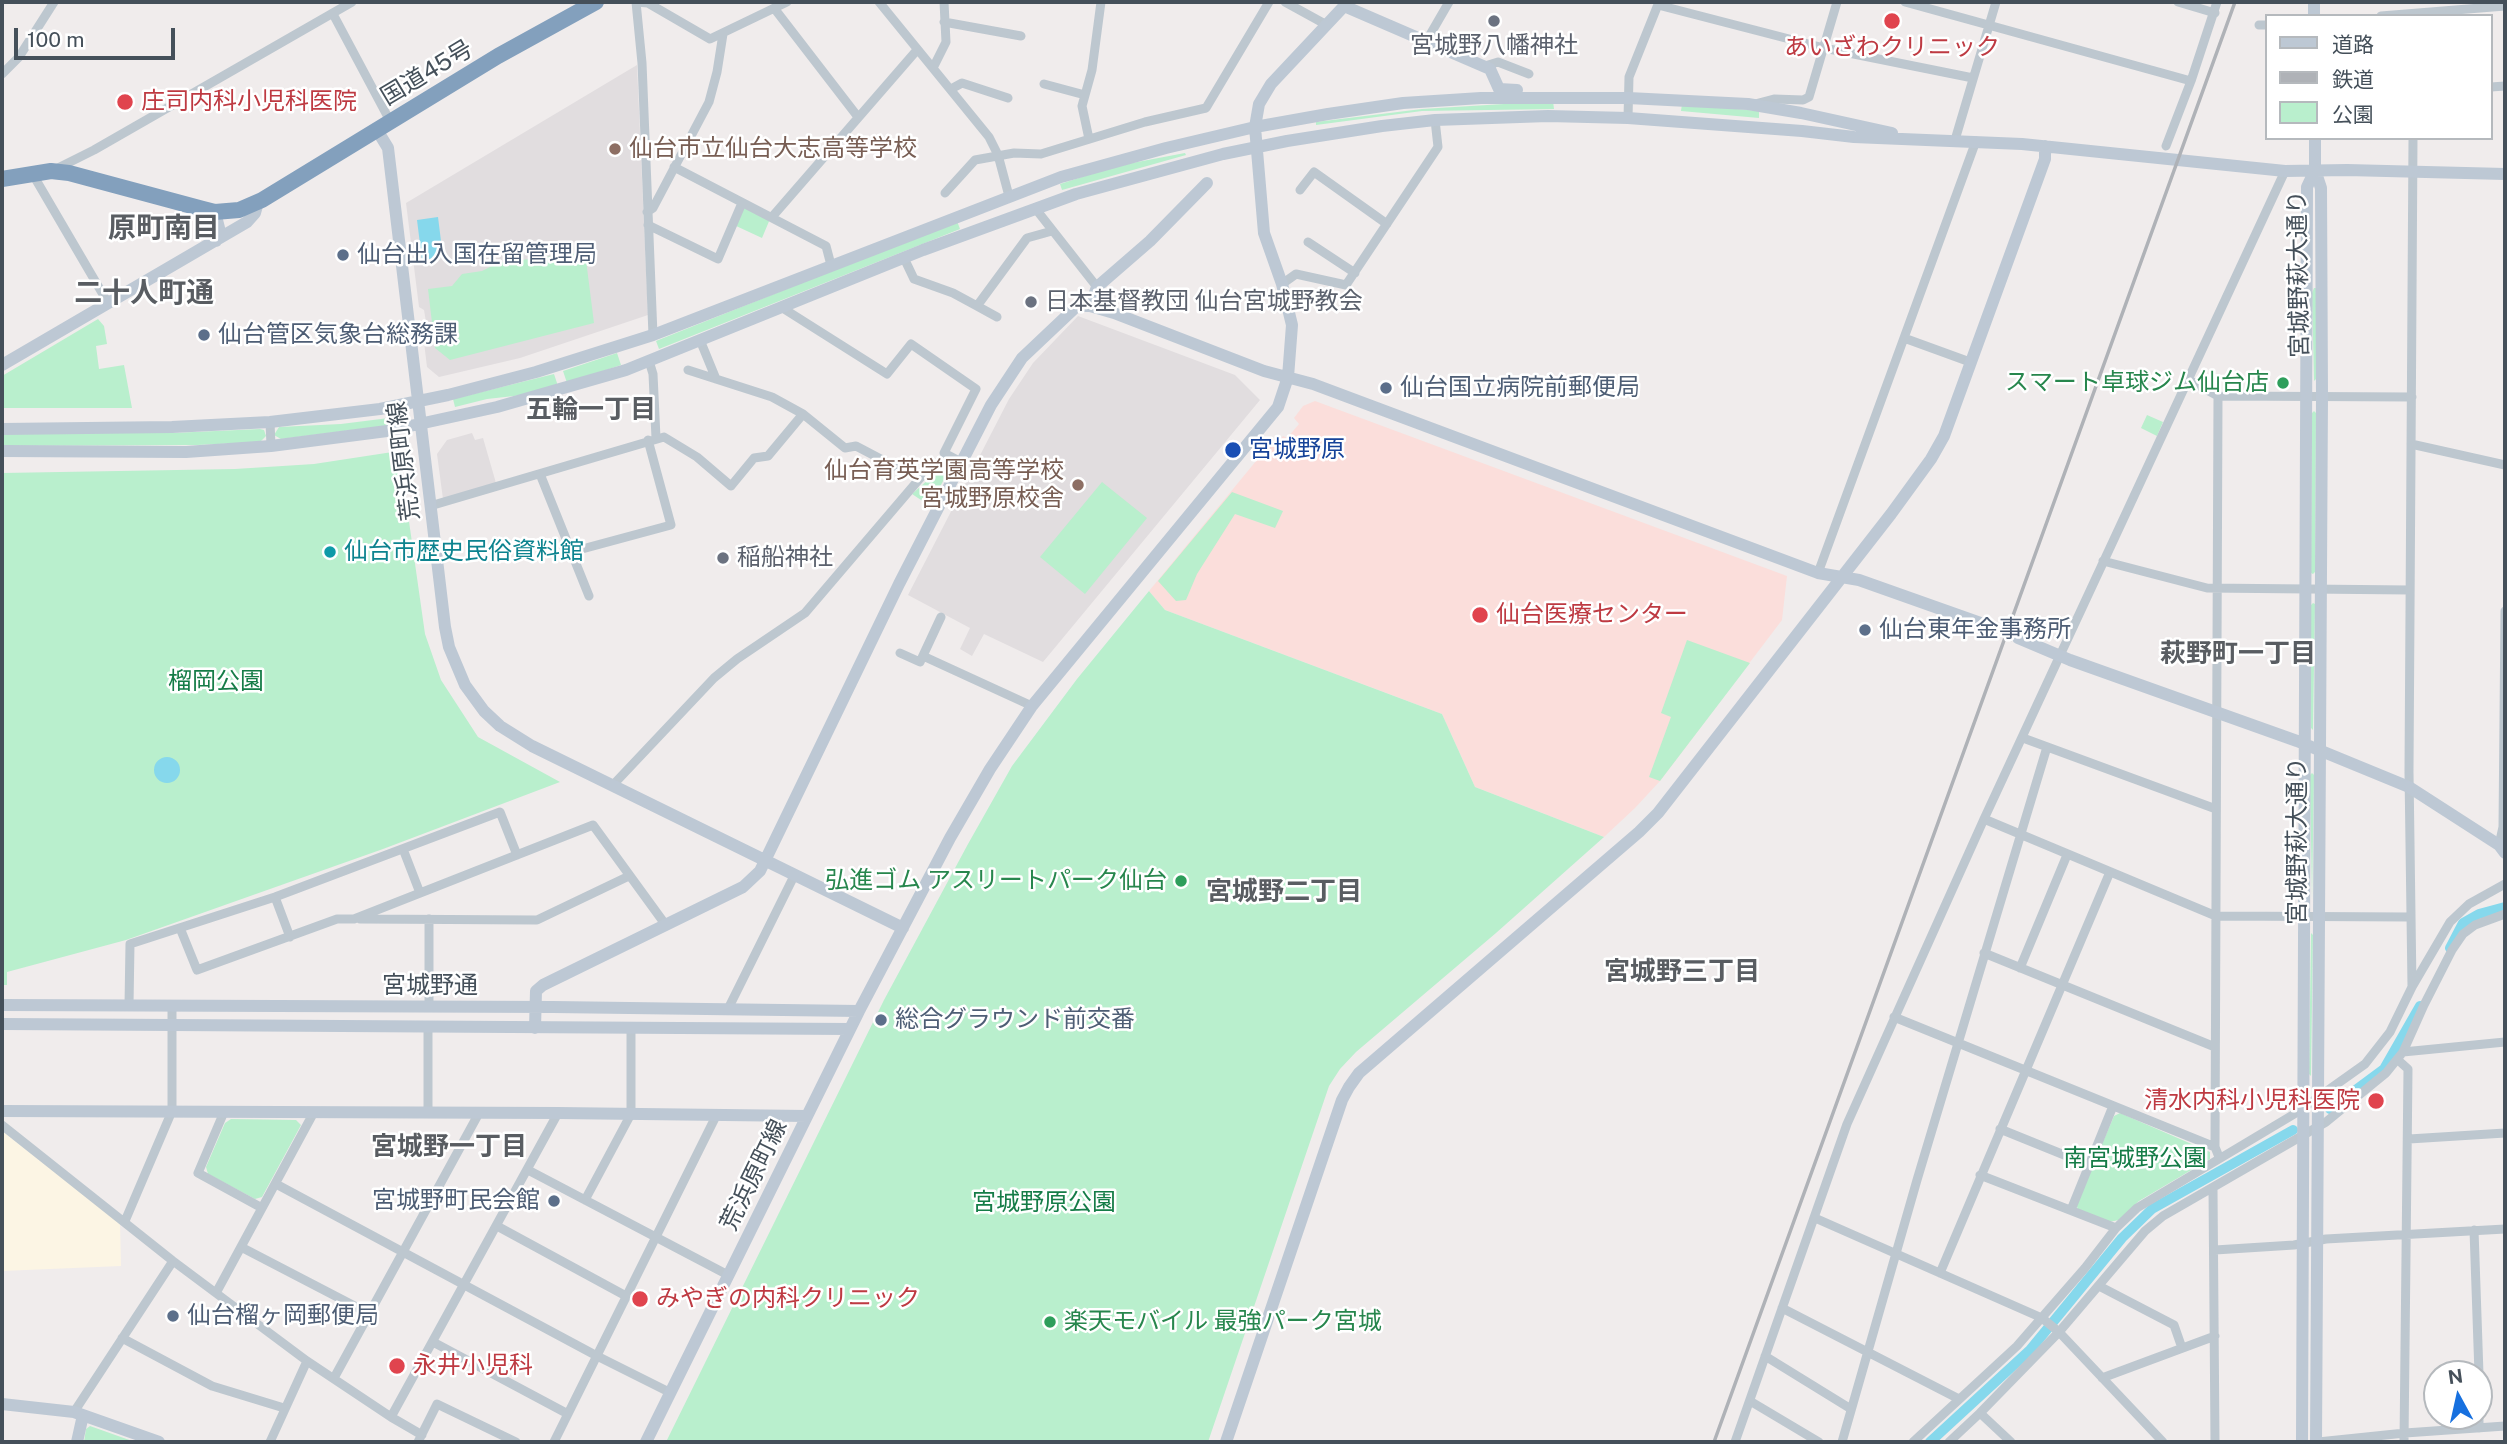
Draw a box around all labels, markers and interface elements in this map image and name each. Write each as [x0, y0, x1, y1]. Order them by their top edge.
marker: あいざわクリニック [1882, 11, 1902, 31]
marker: 宮城野八幡神社 [1486, 13, 1502, 29]
scale bar [18, 14, 178, 58]
legend [2266, 14, 2493, 140]
text: 100 m [27, 27, 84, 52]
place label: 宮城野八幡神社 [1410, 32, 1578, 60]
text: 道路 [2332, 32, 2374, 57]
street label: 国道45号 [376, 34, 478, 112]
place label: あいざわクリニック [1784, 34, 2000, 62]
text: 鉄道 [2332, 67, 2374, 92]
place label: 庄司内科小児科医院 [141, 88, 357, 116]
marker: 庄司内科小児科医院 [115, 92, 135, 112]
text: 公園 [2332, 102, 2374, 127]
place label: 仙台市立仙台大志高等学校 [629, 135, 917, 163]
marker: 仙台市立仙台大志高等学校 [607, 141, 623, 157]
street label: 宮城野萩大通り [2283, 190, 2315, 358]
district label: 原町南目 [108, 211, 220, 245]
place label: 仙台出入国在留管理局 [357, 241, 597, 269]
marker: 仙台出入国在留管理局 [335, 247, 351, 263]
district label: 二十人町通 [74, 276, 214, 310]
place label: 日本基督教団 仙台宮城野教会 [1045, 288, 1363, 316]
marker: 日本基督教団 仙台宮城野教会 [1023, 294, 1039, 310]
place label: 仙台管区気象台総務課 [218, 321, 458, 349]
marker: 仙台管区気象台総務課 [196, 327, 212, 343]
place label: スマート卓球ジム仙台店 [2005, 369, 2269, 397]
place label: 仙台国立病院前郵便局 [1400, 374, 1640, 402]
marker: スマート卓球ジム仙台店 [2275, 375, 2291, 391]
marker: 仙台国立病院前郵便局 [1378, 380, 1394, 396]
district label: 五輪一丁目 [526, 394, 656, 426]
street label: 荒浜原町線 [382, 400, 426, 522]
place label: 宮城野原 [1249, 436, 1345, 464]
marker: 宮城野原 [1223, 440, 1243, 460]
place label: 仙台育英学園高等学校 宮城野原校舎 [824, 457, 1064, 513]
marker: 仙台育英学園高等学校 宮城野原校舎 [1070, 477, 1086, 493]
place label: 仙台市歴史民俗資料館 [344, 538, 584, 566]
marker: 仙台市歴史民俗資料館 [322, 544, 338, 560]
place label: 稲船神社 [737, 544, 833, 572]
marker: 稲船神社 [715, 550, 731, 566]
place label: 仙台医療センター [1496, 601, 1688, 629]
marker: 仙台医療センター [1470, 605, 1490, 625]
place label: 仙台東年金事務所 [1879, 616, 2071, 644]
marker: 仙台東年金事務所 [1857, 622, 1873, 638]
district label: 萩野町一丁目 [2160, 638, 2316, 670]
park label: 榴岡公園 [168, 668, 264, 696]
street label: 宮城野萩大通り [2284, 757, 2312, 925]
place label: 弘進ゴム アスリートパーク仙台 [825, 867, 1167, 895]
marker: 弘進ゴム アスリートパーク仙台 [1173, 873, 1189, 889]
district label: 宮城野二丁目 [1206, 876, 1362, 908]
district label: 宮城野三丁目 [1604, 956, 1760, 988]
street label: 宮城野通 [382, 972, 478, 1000]
place label: 総合グラウンド前交番 [895, 1006, 1135, 1034]
marker: 総合グラウンド前交番 [873, 1012, 889, 1028]
place label: 清水内科小児科医院 [2144, 1087, 2360, 1115]
marker: 清水内科小児科医院 [2366, 1091, 2386, 1111]
street label: 荒浜原町線 [715, 1115, 793, 1235]
district label: 宮城野一丁目 [371, 1131, 527, 1163]
park label: 南宮城野公園 [2063, 1145, 2207, 1173]
place label: 宮城野町民会館 [372, 1187, 540, 1215]
park label: 宮城野原公園 [972, 1189, 1116, 1217]
marker: 宮城野町民会館 [546, 1193, 562, 1209]
place label: みやぎの内科クリニック [656, 1285, 920, 1313]
marker: みやぎの内科クリニック [630, 1289, 650, 1309]
place label: 仙台榴ヶ岡郵便局 [187, 1302, 379, 1330]
marker: 仙台榴ヶ岡郵便局 [165, 1308, 181, 1324]
place label: 楽天モバイル 最強パーク宮城 [1064, 1308, 1382, 1336]
marker: 楽天モバイル 最強パーク宮城 [1042, 1314, 1058, 1330]
place label: 永井小児科 [413, 1352, 533, 1380]
marker: 永井小児科 [387, 1356, 407, 1376]
north arrow [2423, 1360, 2493, 1430]
text: N [2446, 1364, 2464, 1388]

